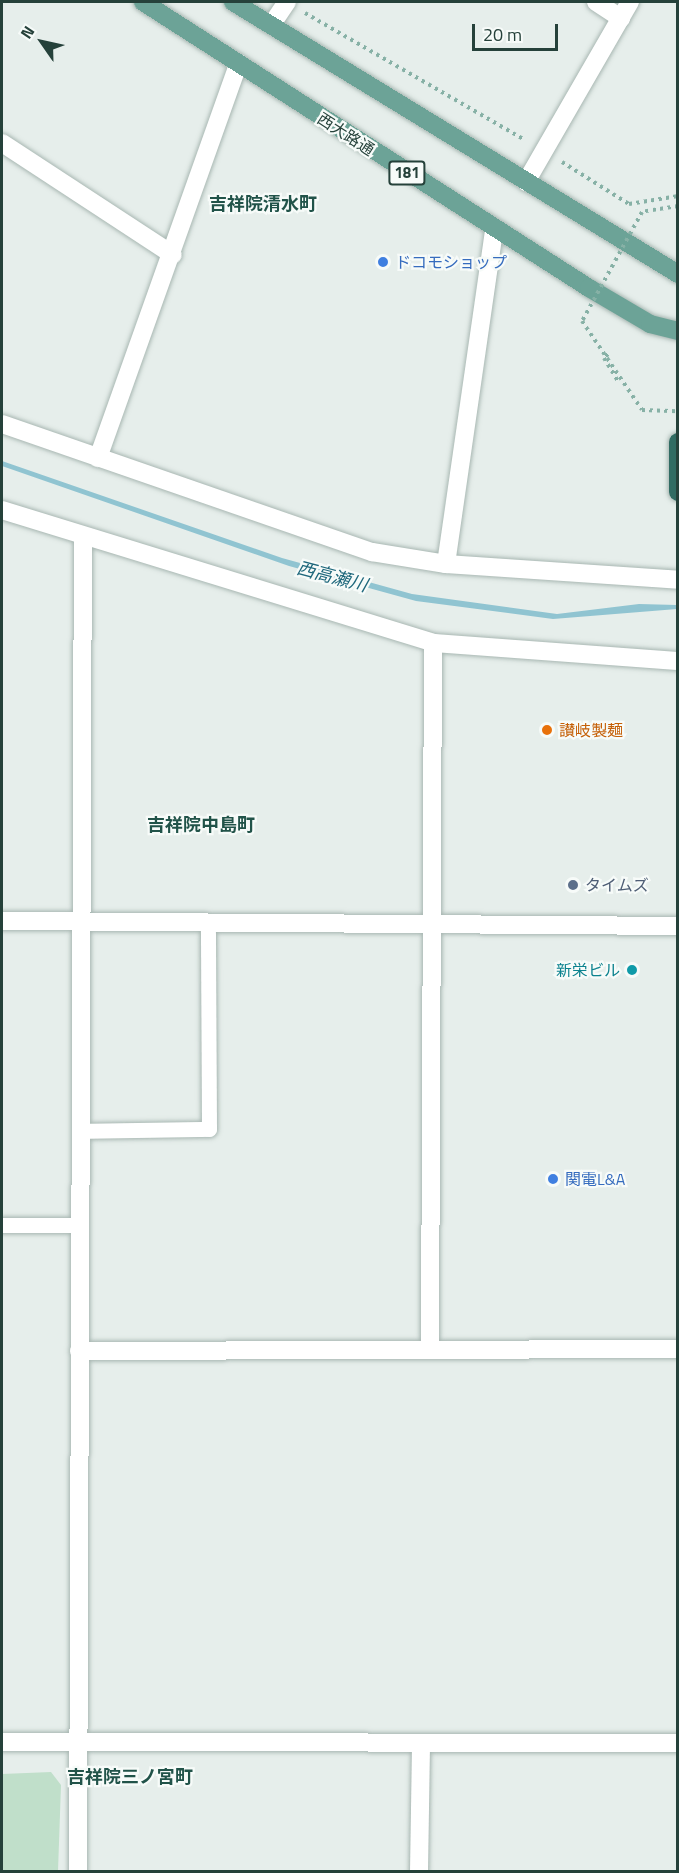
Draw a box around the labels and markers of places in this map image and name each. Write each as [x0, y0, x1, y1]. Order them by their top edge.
place label: ドコモショップ [395, 252, 507, 272]
marker: ドコモショップ [376, 255, 390, 269]
place label: 讃岐製麺 [559, 720, 623, 740]
marker: 讃岐製麺 [540, 723, 554, 737]
place label: タイムズ [585, 875, 649, 895]
marker: タイムズ [566, 878, 580, 892]
place label: 新栄ビル [556, 960, 620, 980]
marker: 新栄ビル [625, 963, 639, 977]
place label: 関電L&A [565, 1169, 625, 1189]
marker: 関電L&A [546, 1172, 560, 1186]

